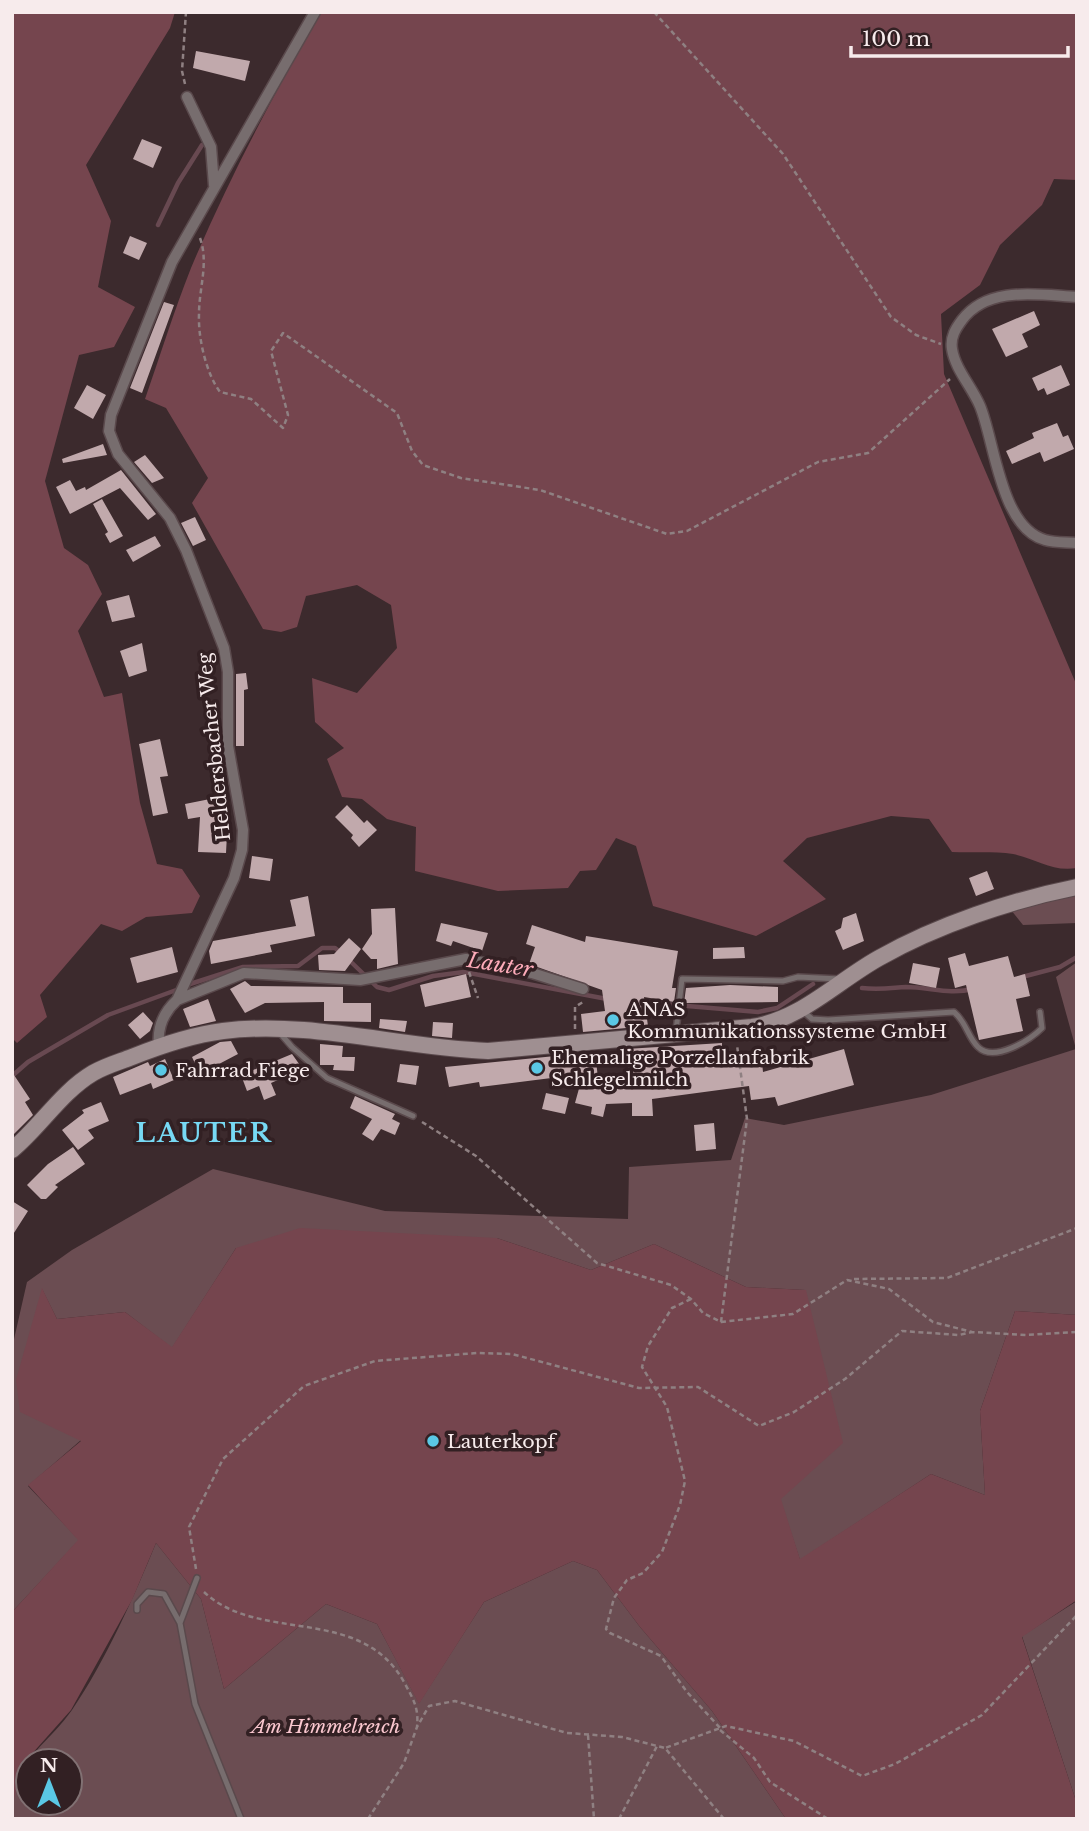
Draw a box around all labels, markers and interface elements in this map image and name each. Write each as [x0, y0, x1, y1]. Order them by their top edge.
scale bar [851, 14, 1068, 58]
text: 100 m [862, 26, 930, 52]
street label: Heldersbacher Weg [193, 651, 235, 842]
water label: Lauter [464, 947, 536, 983]
place label: ANAS Kommunikationssysteme GmbH [626, 998, 947, 1043]
marker: ANAS Kommunikationssysteme GmbH [605, 1012, 621, 1028]
place label: Ehemalige Porzellanfabrik Schlegelmilch [551, 1046, 810, 1091]
place label: Fahrrad Fiege [175, 1059, 310, 1082]
marker: Ehemalige Porzellanfabrik Schlegelmilch [529, 1060, 545, 1076]
marker: Fahrrad Fiege [153, 1062, 169, 1078]
district label: LAUTER [135, 1117, 273, 1149]
place label: Lauterkopf [447, 1430, 558, 1453]
marker: Lauterkopf [425, 1433, 441, 1449]
park label: Am Himmelreich [249, 1715, 401, 1738]
north arrow [14, 1747, 84, 1817]
text: N [40, 1754, 58, 1777]

